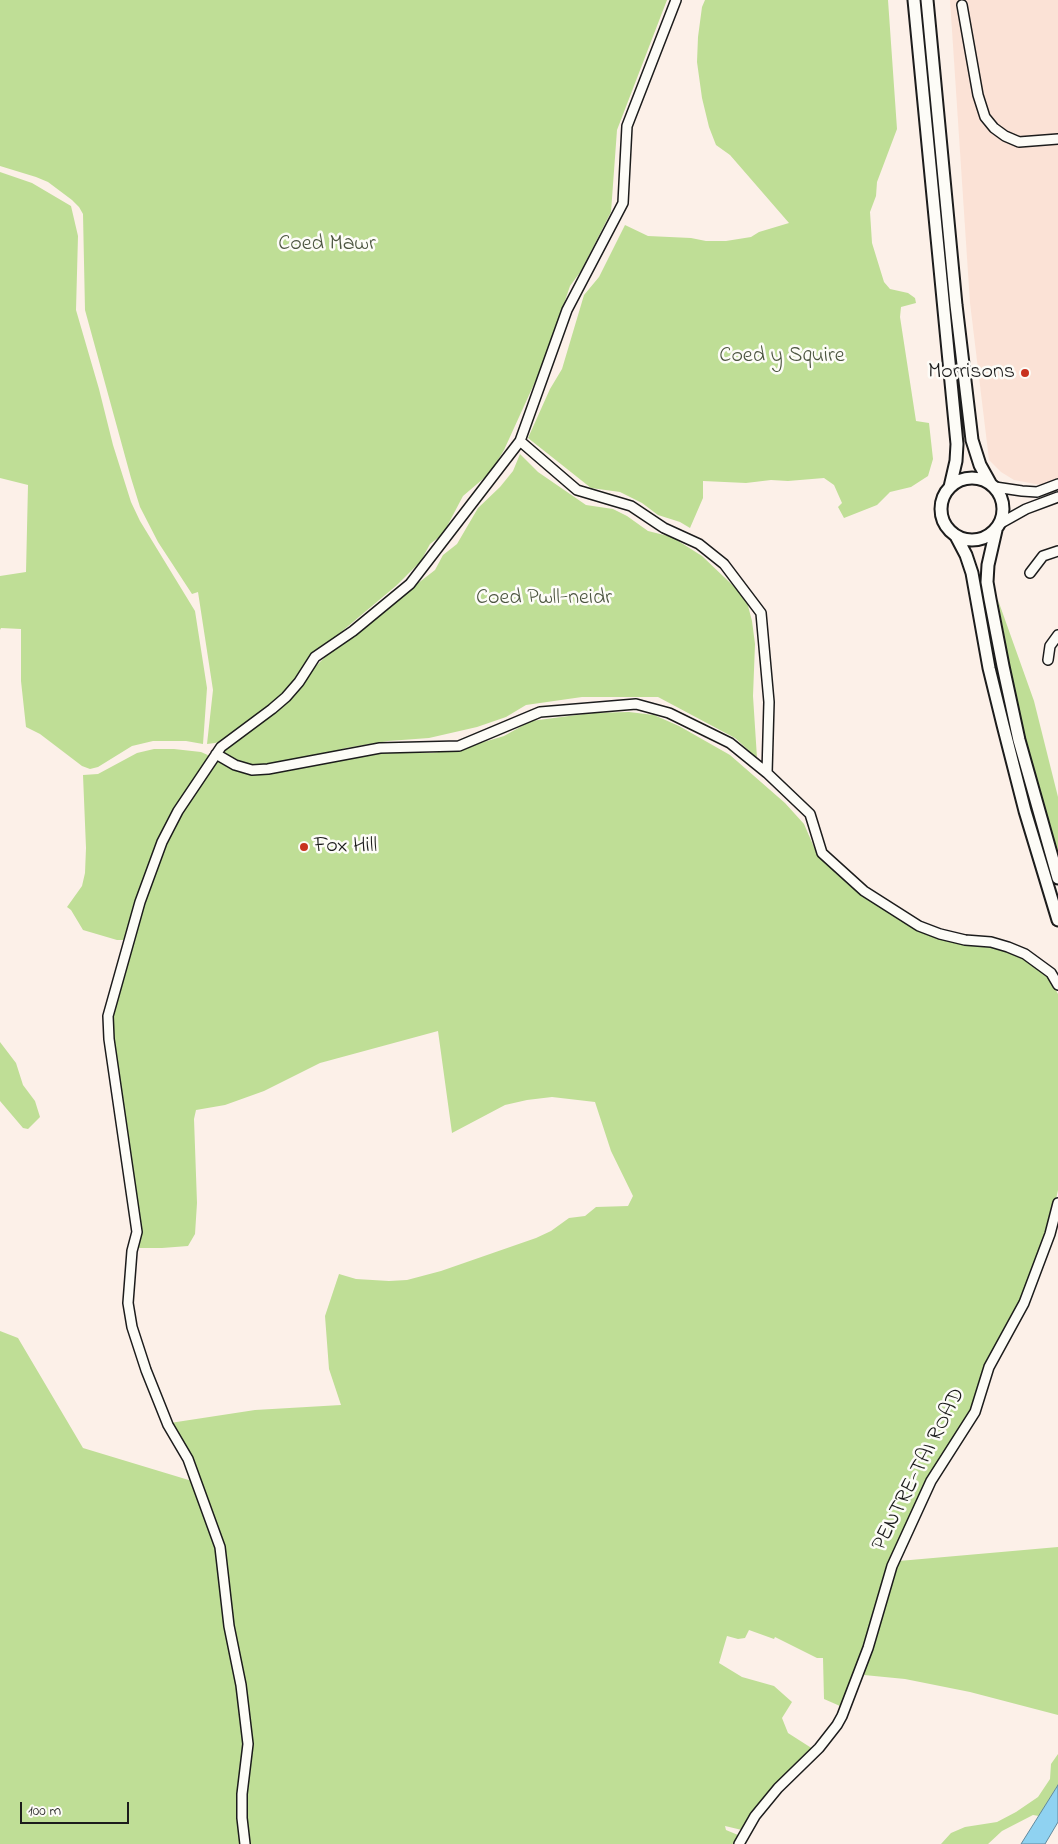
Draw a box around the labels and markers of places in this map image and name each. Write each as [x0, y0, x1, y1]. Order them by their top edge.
place label: Morrisons [928, 360, 1015, 386]
marker: Morrisons [1019, 367, 1031, 379]
place label: Fox Hill [314, 834, 377, 860]
marker: Fox Hill [298, 841, 310, 853]

